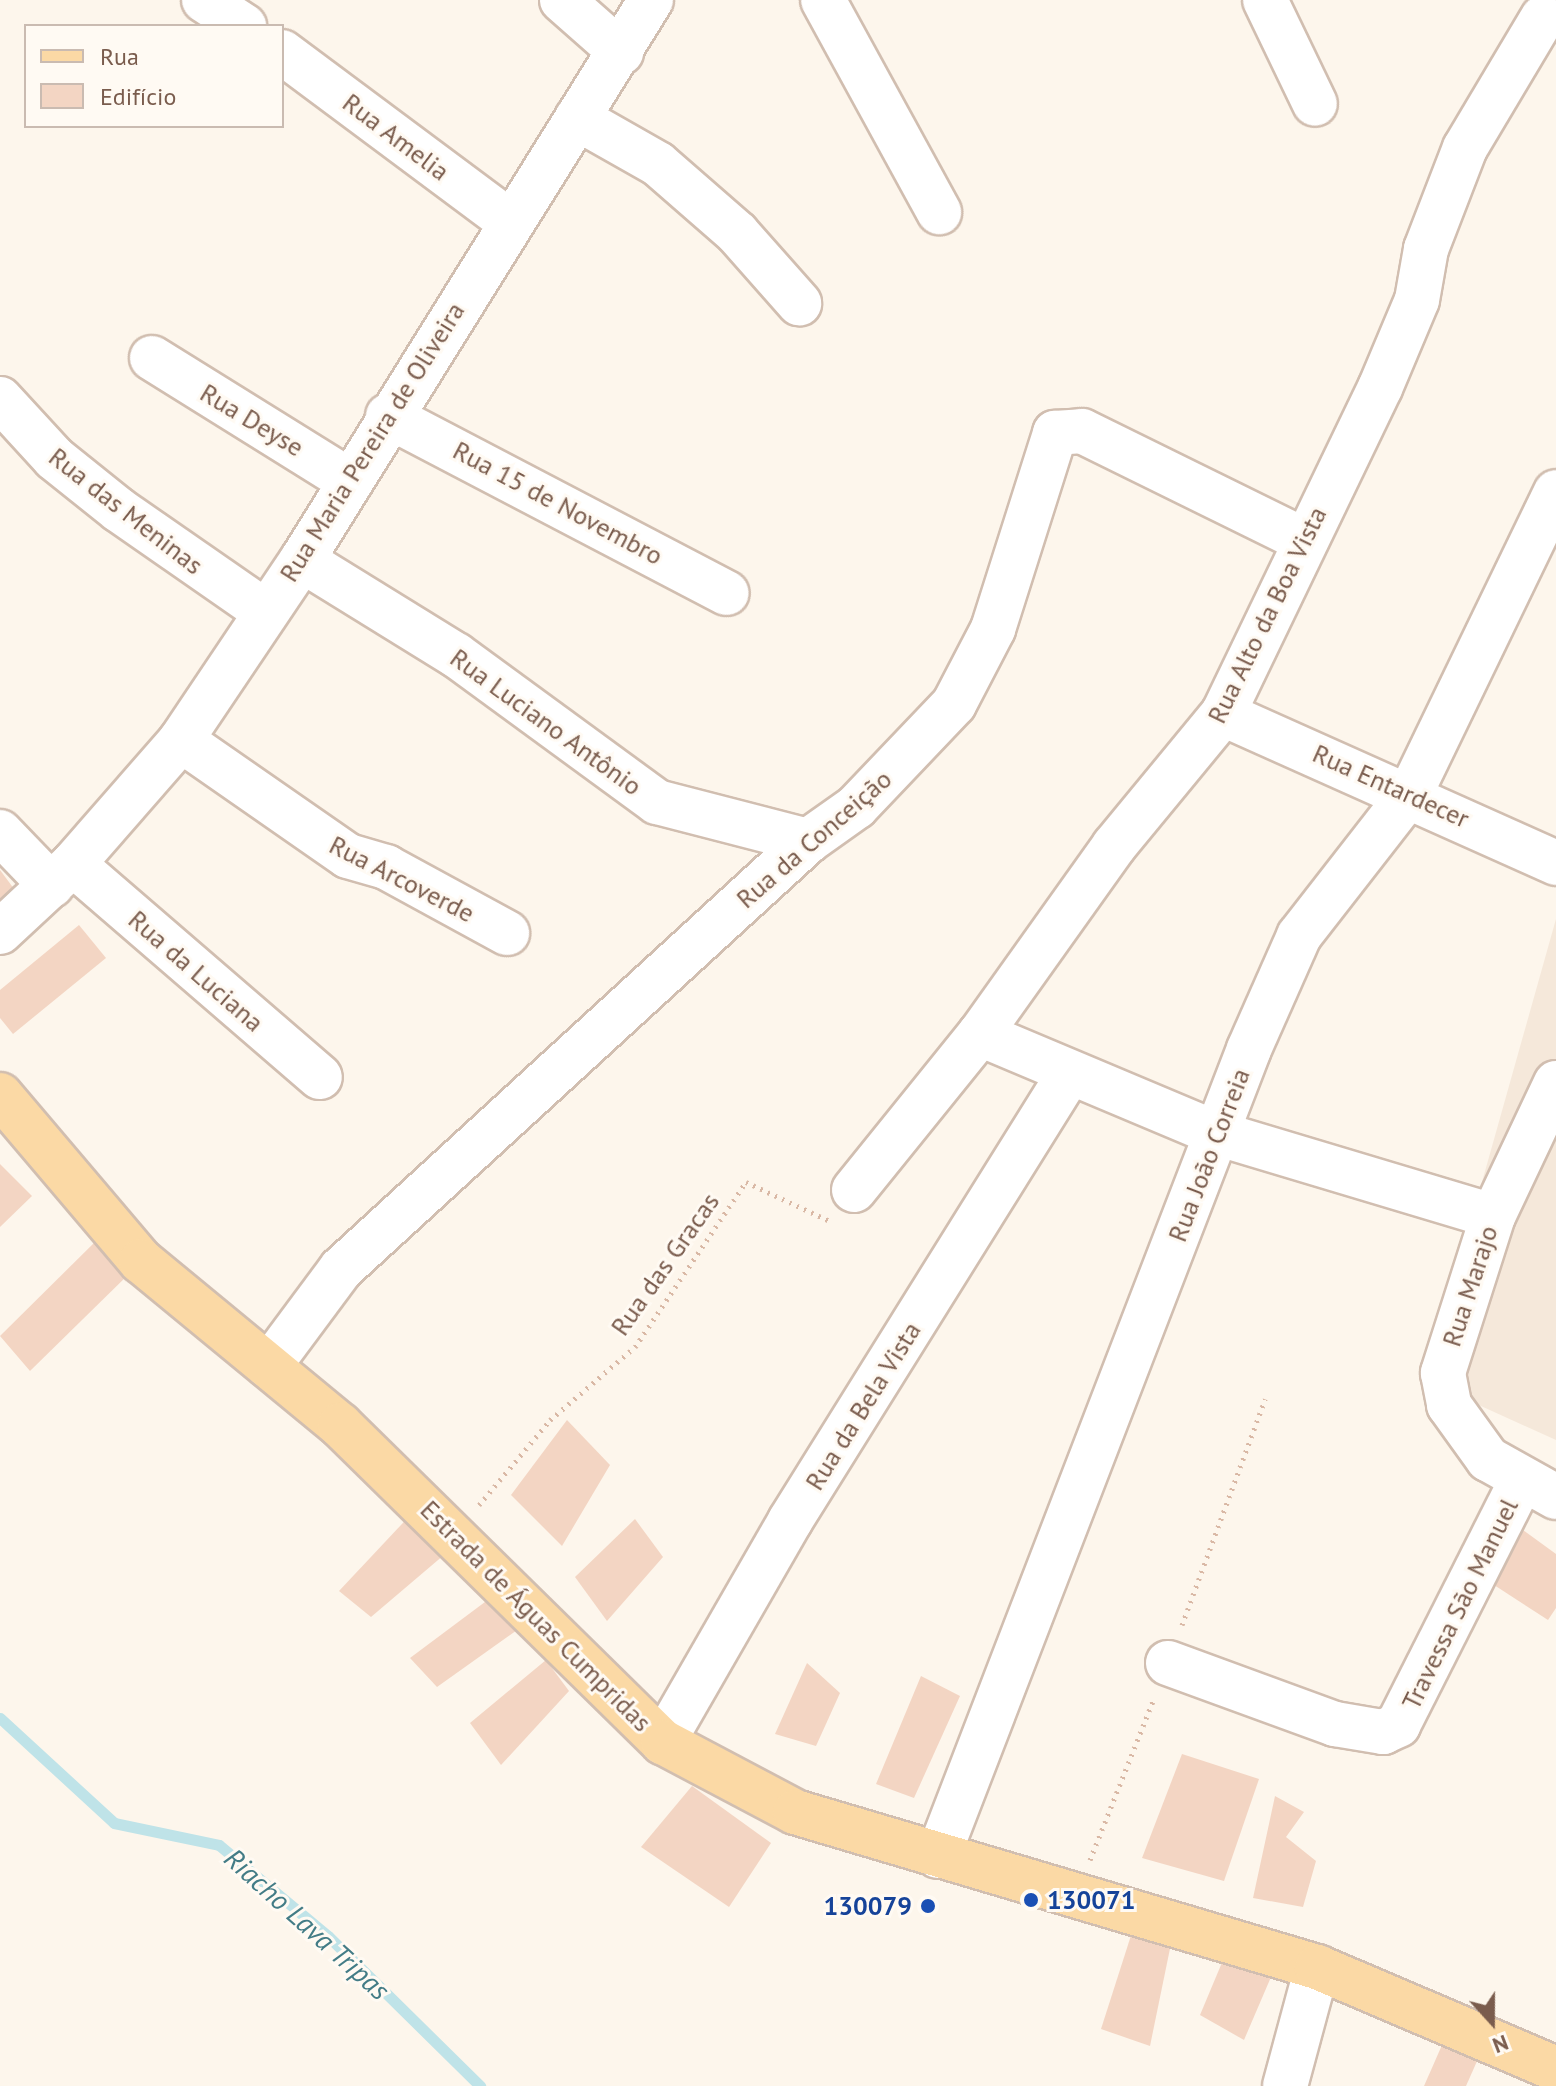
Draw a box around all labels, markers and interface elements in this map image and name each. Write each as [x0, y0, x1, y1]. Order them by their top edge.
legend [24, 24, 284, 128]
text: Rua [100, 41, 139, 72]
text: Edifício [100, 81, 176, 112]
street label: Rua Amelia [336, 87, 456, 187]
street label: Rua Maria Pereira de Oliveira [273, 297, 471, 587]
street label: Rua Deyse [195, 377, 309, 463]
street label: Rua 15 de Novembro [448, 435, 668, 571]
street label: Rua das Meninas [43, 441, 209, 581]
street label: Rua Alto da Boa Vista [1201, 501, 1333, 729]
street label: Rua Luciano Antônio [444, 642, 648, 802]
street label: Rua Entardecer [1308, 738, 1474, 834]
street label: Rua da Conceição [730, 763, 898, 915]
street label: Rua Arcoverde [324, 829, 480, 929]
street label: Rua da Luciana [122, 904, 270, 1038]
street label: Rua João Correia [1162, 1064, 1256, 1246]
street label: Rua das Gracas [604, 1187, 726, 1341]
street label: Rua Marajo [1436, 1222, 1504, 1350]
street label: Rua da Bela Vista [799, 1316, 927, 1496]
street label: Travessa São Manuel [1395, 1493, 1525, 1715]
street label: Estrada de Águas Cumpridas [414, 1494, 658, 1738]
water label: Riacho Lava Tripas [217, 1841, 397, 2007]
place label: 130071 [1047, 1884, 1135, 1916]
place label: 130079 [824, 1890, 912, 1922]
marker: 130071 [1022, 1891, 1040, 1909]
marker: 130079 [919, 1897, 937, 1915]
north arrow [1452, 1982, 1532, 2062]
text: N [1489, 2029, 1512, 2060]

